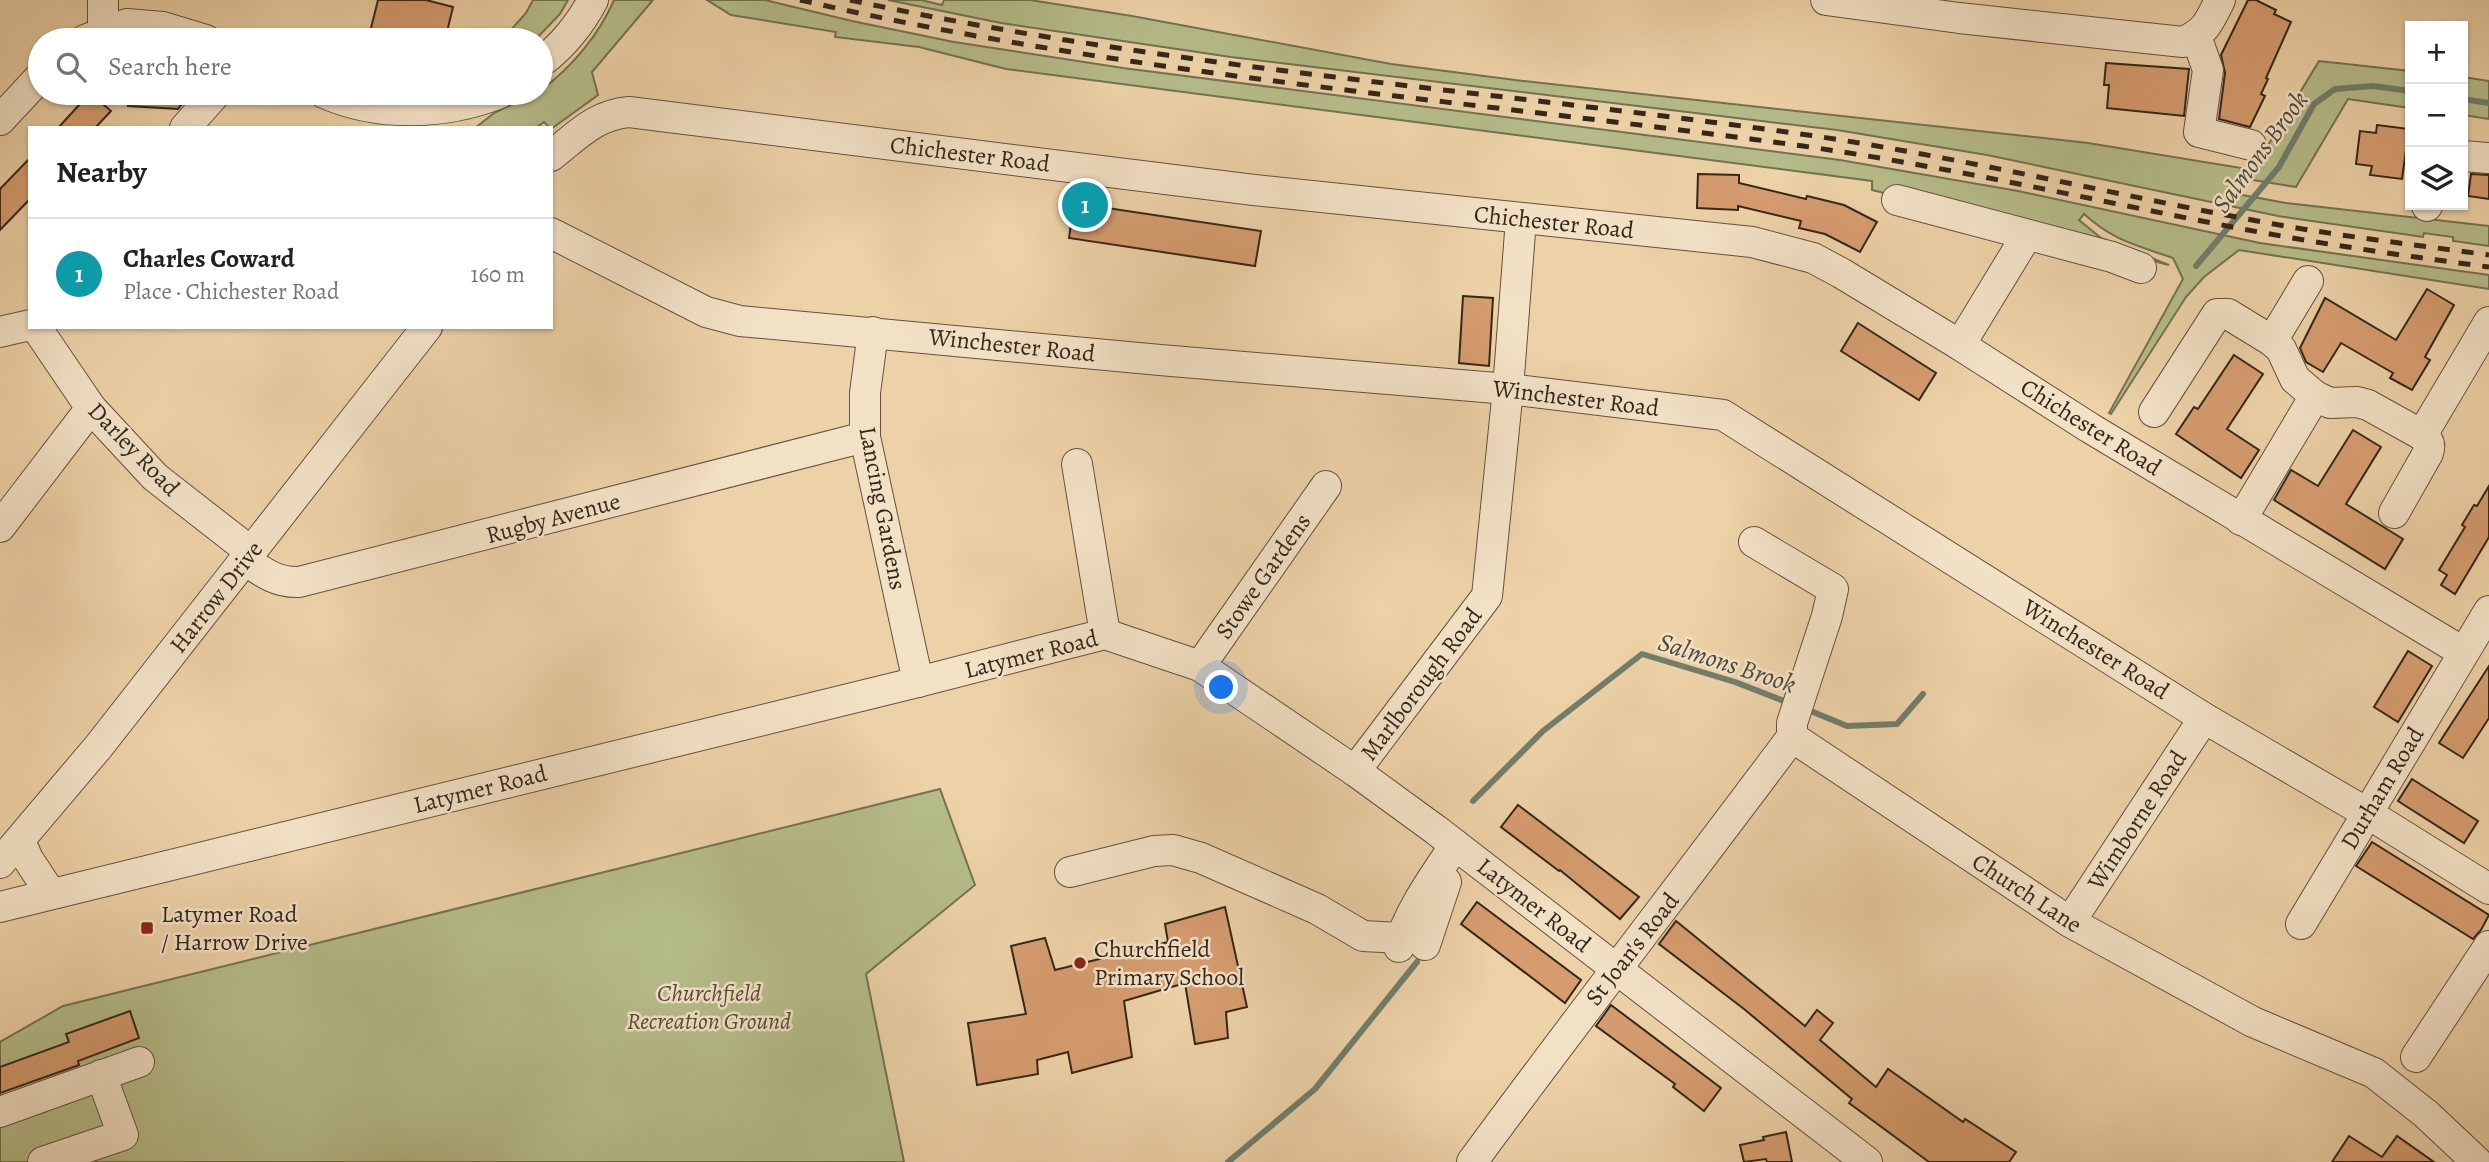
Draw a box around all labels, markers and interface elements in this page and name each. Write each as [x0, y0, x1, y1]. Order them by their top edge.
map controls [2405, 21, 2468, 210]
button: + [2405, 21, 2468, 84]
search box [28, 28, 553, 105]
icon: search [52, 48, 90, 86]
text: Search here [108, 49, 232, 84]
water label: Salmons Brook [2204, 84, 2316, 220]
button: − [2405, 84, 2468, 147]
street label: Chichester Road [888, 128, 1052, 180]
button: layers [2405, 147, 2468, 210]
text: Nearby [56, 152, 147, 192]
pin: 1 [1062, 179, 1108, 231]
street label: Chichester Road [1472, 198, 1636, 246]
text: Charles Coward [123, 241, 295, 276]
text: 1 [75, 259, 83, 290]
text: 160 m [471, 259, 525, 290]
text: Place · Chichester Road [123, 276, 339, 307]
street label: Winchester Road [926, 320, 1097, 370]
street label: Chichester Road [2014, 371, 2168, 483]
street label: Winchester Road [1490, 372, 1661, 424]
street label: Darley Road [81, 395, 187, 503]
street label: Lancing Gardens [851, 424, 915, 592]
street label: Rugby Avenue [482, 485, 624, 551]
street label: Stowe Gardens [1208, 507, 1318, 645]
street label: Harrow Drive [162, 534, 270, 660]
street label: Winchester Road [2016, 591, 2176, 707]
street label: Marlborough Road [1353, 601, 1489, 767]
street label: Latymer Road [961, 622, 1101, 686]
water label: Salmons Brook [1654, 624, 1800, 702]
your location [1204, 670, 1238, 704]
street label: Durham Road [2333, 721, 2431, 855]
street label: Wimborne Road [2079, 744, 2194, 897]
street label: Latymer Road [410, 757, 550, 821]
street label: Church Lane [1966, 846, 2088, 940]
street label: Latymer Road [1470, 850, 1598, 960]
street label: St Joan's Road [1578, 886, 1686, 1012]
place label: Latymer Road / Harrow Drive [161, 898, 308, 958]
marker: Latymer Road / Harrow Drive [139, 920, 155, 936]
place label: Churchfield Primary School [1094, 933, 1244, 993]
marker: Churchfield Primary School [1072, 955, 1088, 971]
park label: Churchfield Recreation Ground [627, 977, 791, 1037]

